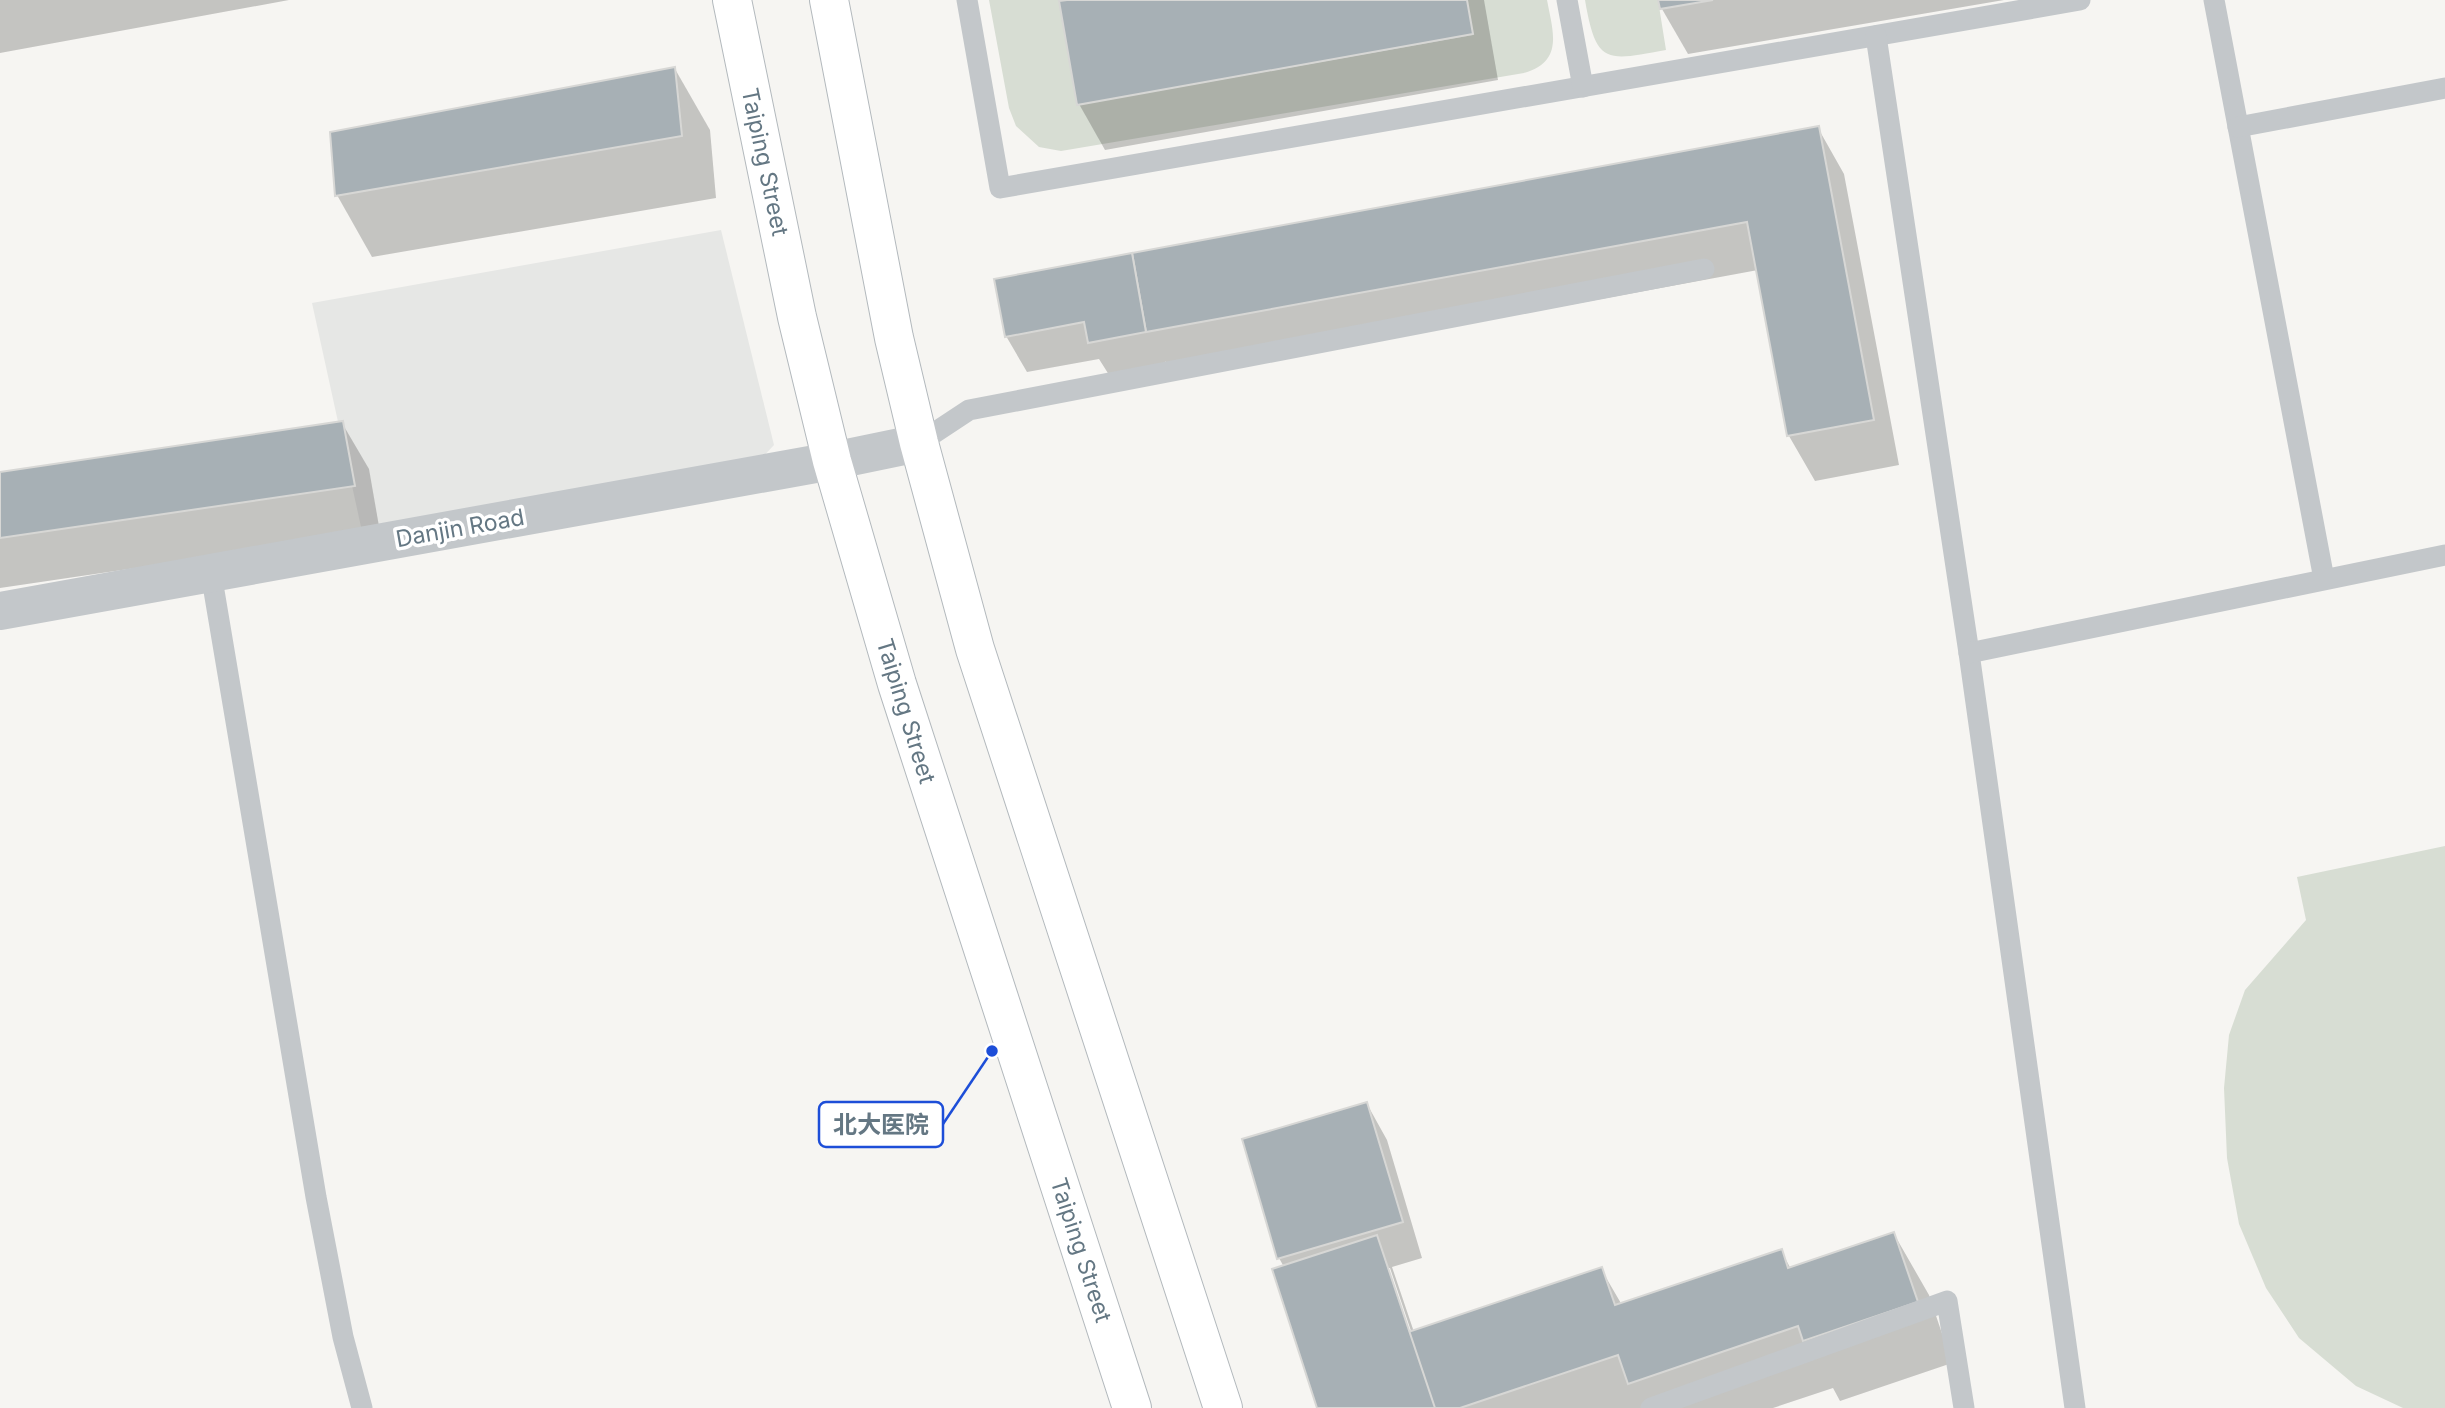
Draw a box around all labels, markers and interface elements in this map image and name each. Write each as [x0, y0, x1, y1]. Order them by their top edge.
street label: Taiping Street [736, 86, 794, 239]
street label: Danjin Road [394, 503, 526, 553]
street label: Taiping Street [871, 635, 942, 787]
callout: 北大医院 [819, 1102, 943, 1147]
text: 北大医院 [833, 1110, 929, 1139]
street label: Taiping Street [1044, 1174, 1118, 1326]

